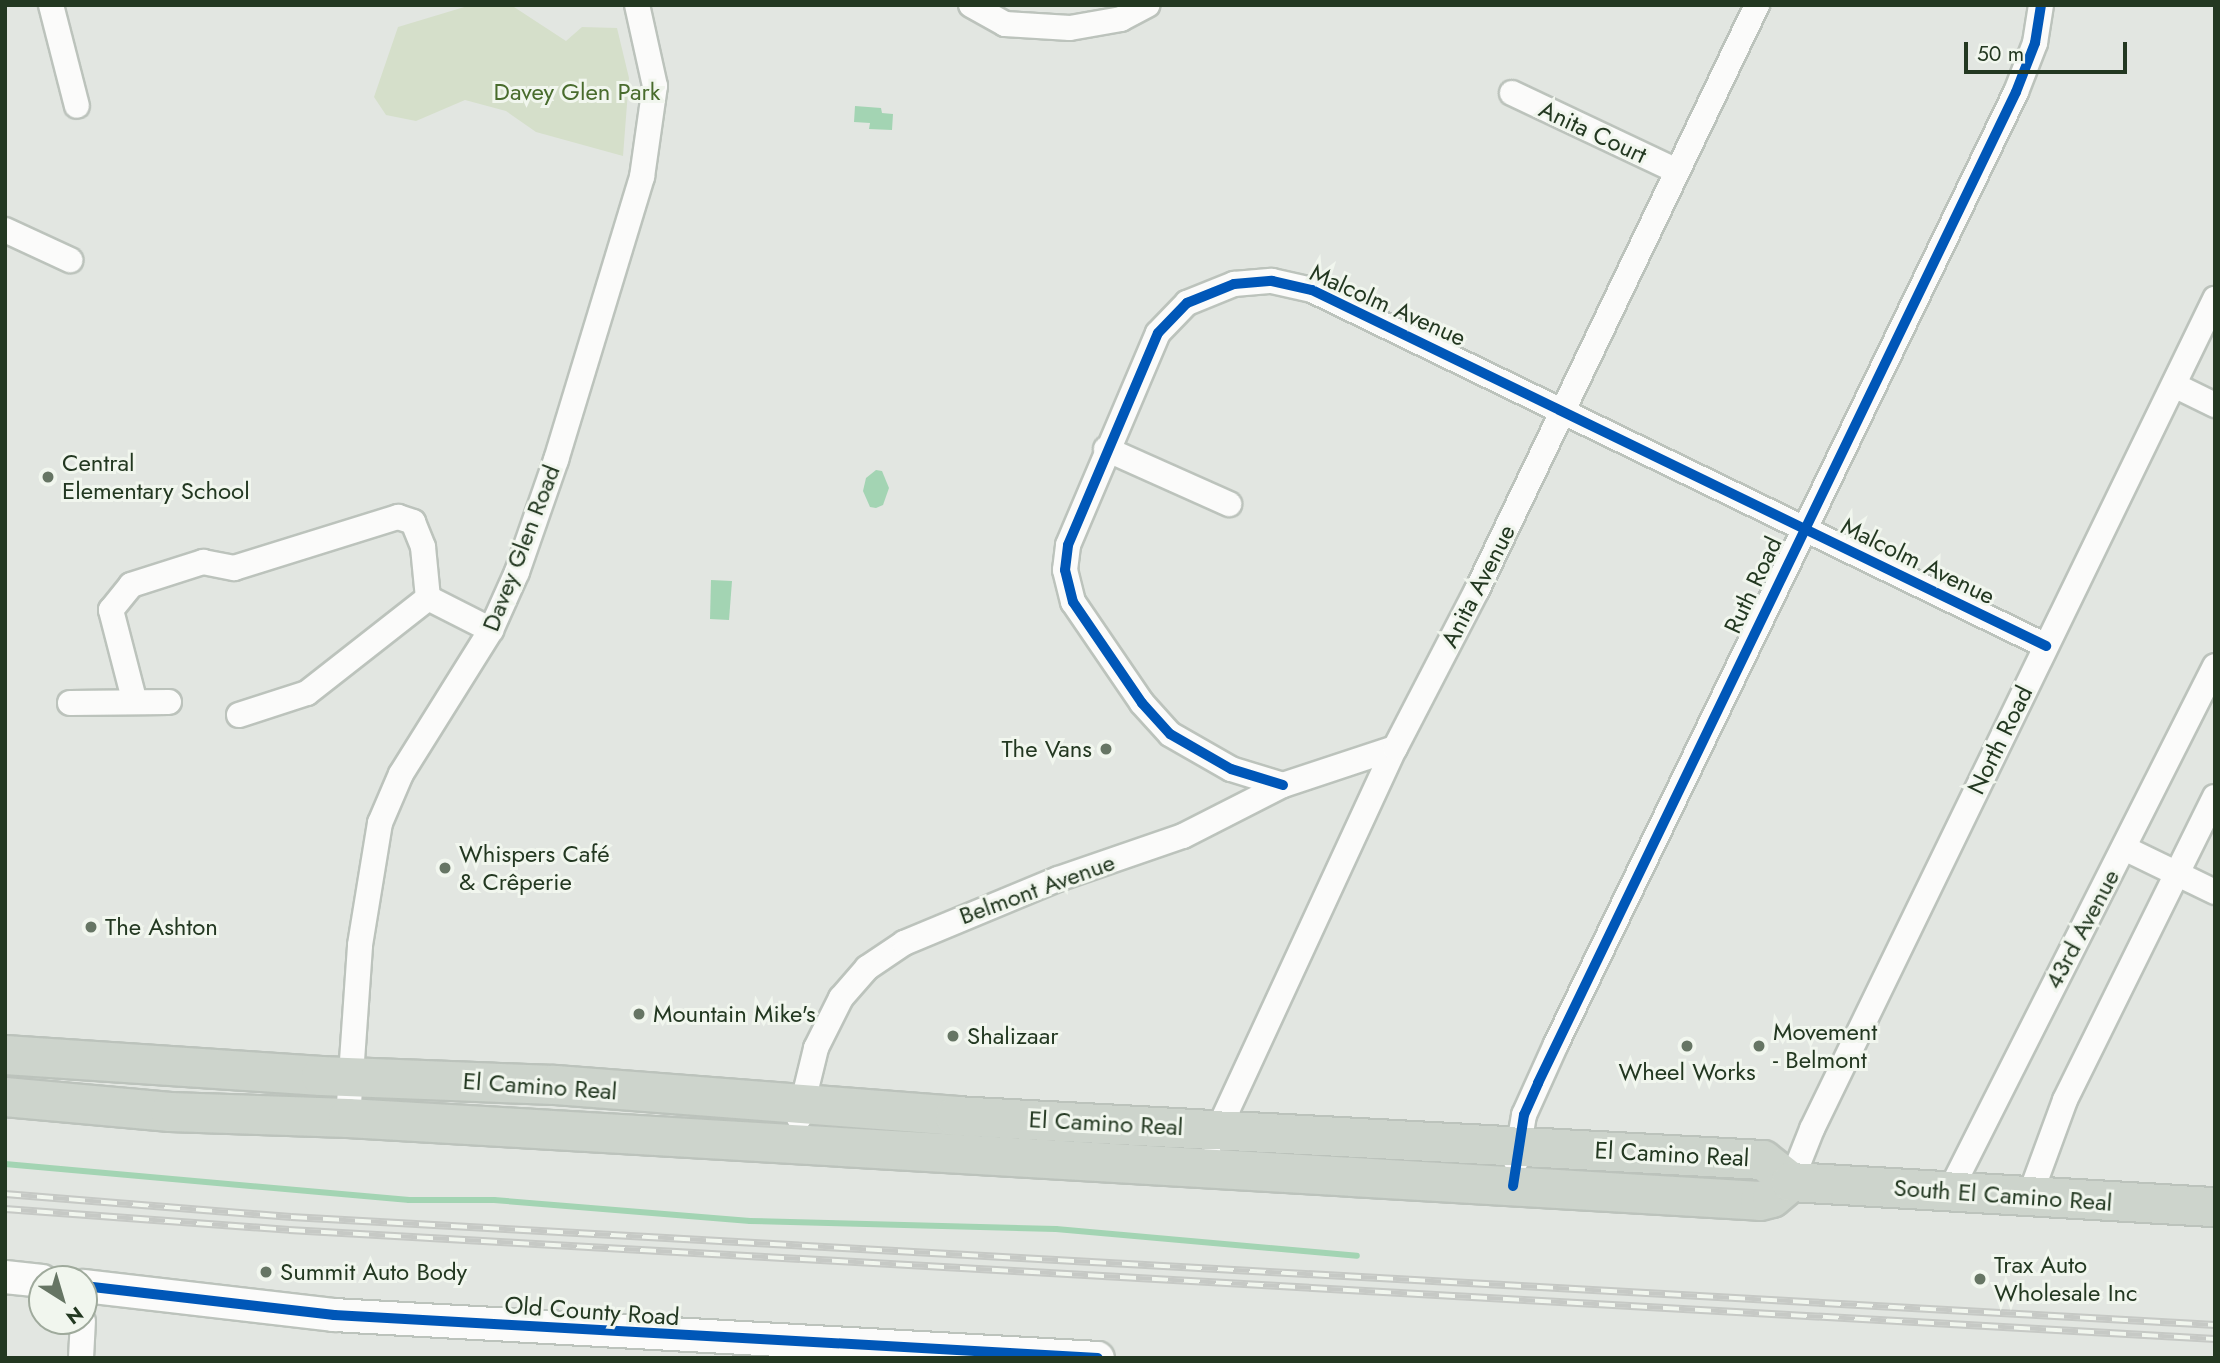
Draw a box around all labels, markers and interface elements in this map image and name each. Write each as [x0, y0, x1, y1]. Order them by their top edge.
scale bar [1968, 28, 2131, 72]
text: 50 m [1977, 39, 2024, 69]
park label: Davey Glen Park [494, 78, 660, 106]
street label: Anita Court [1535, 95, 1651, 169]
street label: Malcolm Avenue [1306, 258, 1470, 352]
place label: Central Elementary School [62, 449, 250, 505]
street label: Davey Glen Road [476, 461, 566, 635]
marker: Central Elementary School [40, 469, 56, 485]
street label: Malcolm Avenue [1837, 511, 1999, 611]
street label: Anita Avenue [1435, 520, 1521, 652]
street label: Ruth Road [1718, 532, 1788, 638]
street label: North Road [1961, 681, 2039, 799]
place label: The Vans [1001, 735, 1092, 763]
marker: The Vans [1098, 741, 1114, 757]
place label: Whispers Café & Crêperie [459, 840, 610, 896]
street label: Belmont Avenue [955, 848, 1119, 930]
marker: Whispers Café & Crêperie [437, 860, 453, 876]
street label: 43rd Avenue [2039, 864, 2125, 994]
place label: The Ashton [105, 913, 218, 941]
marker: The Ashton [83, 919, 99, 935]
place label: Mountain Mike's [653, 1000, 816, 1028]
marker: Mountain Mike's [631, 1006, 647, 1022]
place label: Movement - Belmont [1773, 1018, 1877, 1074]
place label: Shalizaar [967, 1022, 1058, 1050]
marker: Shalizaar [945, 1028, 961, 1044]
marker: Wheel Works [1679, 1038, 1695, 1054]
marker: Movement - Belmont [1751, 1038, 1767, 1054]
place label: Wheel Works [1618, 1058, 1756, 1086]
street label: El Camino Real [462, 1066, 618, 1106]
street label: El Camino Real [1028, 1105, 1184, 1141]
street label: El Camino Real [1594, 1136, 1750, 1172]
street label: South El Camino Real [1893, 1173, 2113, 1217]
place label: Trax Auto Wholesale Inc [1994, 1251, 2138, 1307]
place label: Summit Auto Body [280, 1258, 467, 1286]
marker: Summit Auto Body [258, 1264, 274, 1280]
north arrow [28, 1265, 98, 1335]
marker: Trax Auto Wholesale Inc [1972, 1271, 1988, 1287]
street label: Old County Road [504, 1291, 680, 1331]
text: N [61, 1300, 89, 1331]

